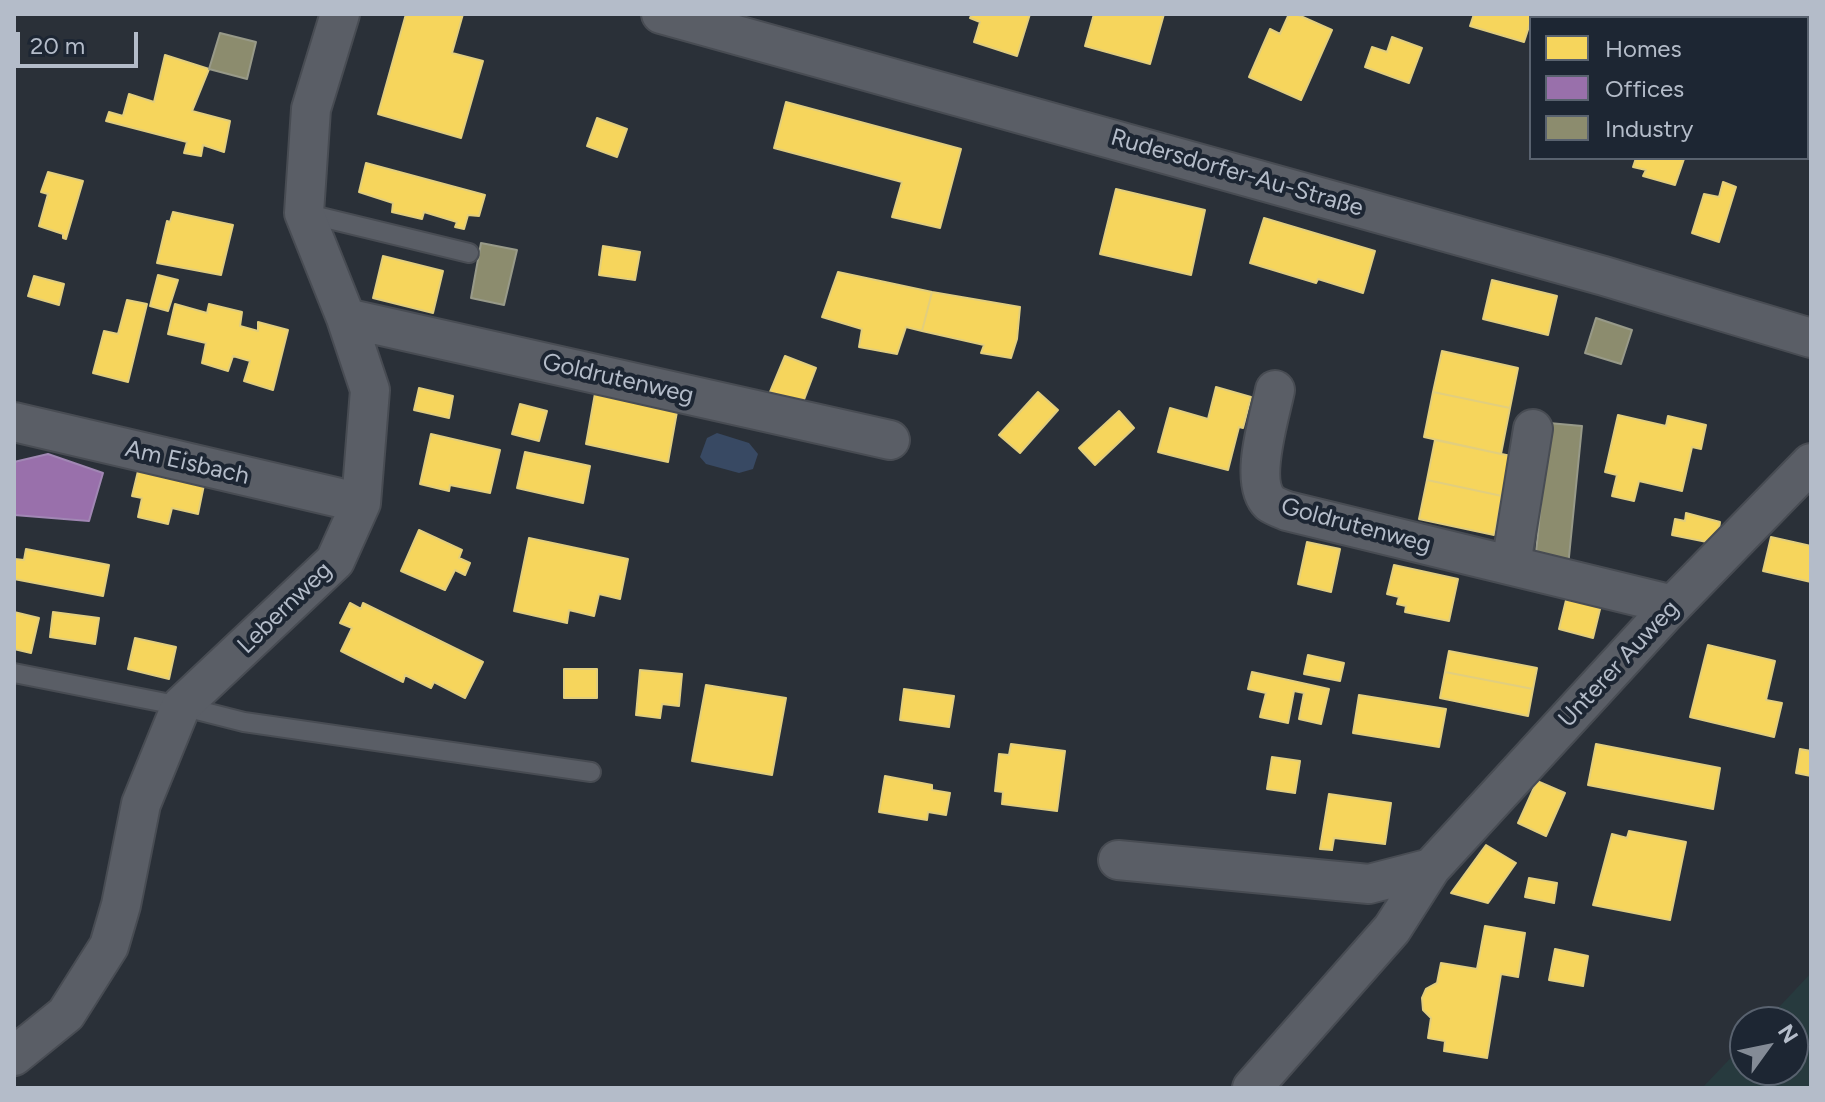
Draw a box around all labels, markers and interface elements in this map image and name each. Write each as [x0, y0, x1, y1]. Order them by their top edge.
scale bar [20, 16, 142, 66]
legend [1529, 16, 1809, 160]
text: 20 m [30, 31, 85, 60]
text: Homes [1605, 34, 1682, 63]
text: Offices [1605, 74, 1684, 103]
text: Industry [1605, 114, 1693, 143]
street label: Rudersdorfer-Au-Straße [1107, 123, 1367, 223]
street label: Goldrutenweg [540, 348, 696, 410]
street label: Am Eisbach [122, 435, 252, 491]
street label: Goldrutenweg [1278, 492, 1434, 560]
street label: Lebernweg [232, 556, 338, 660]
street label: Unterer Auweg [1553, 595, 1685, 733]
north arrow [1729, 1006, 1809, 1086]
text: N [1772, 1019, 1804, 1048]

